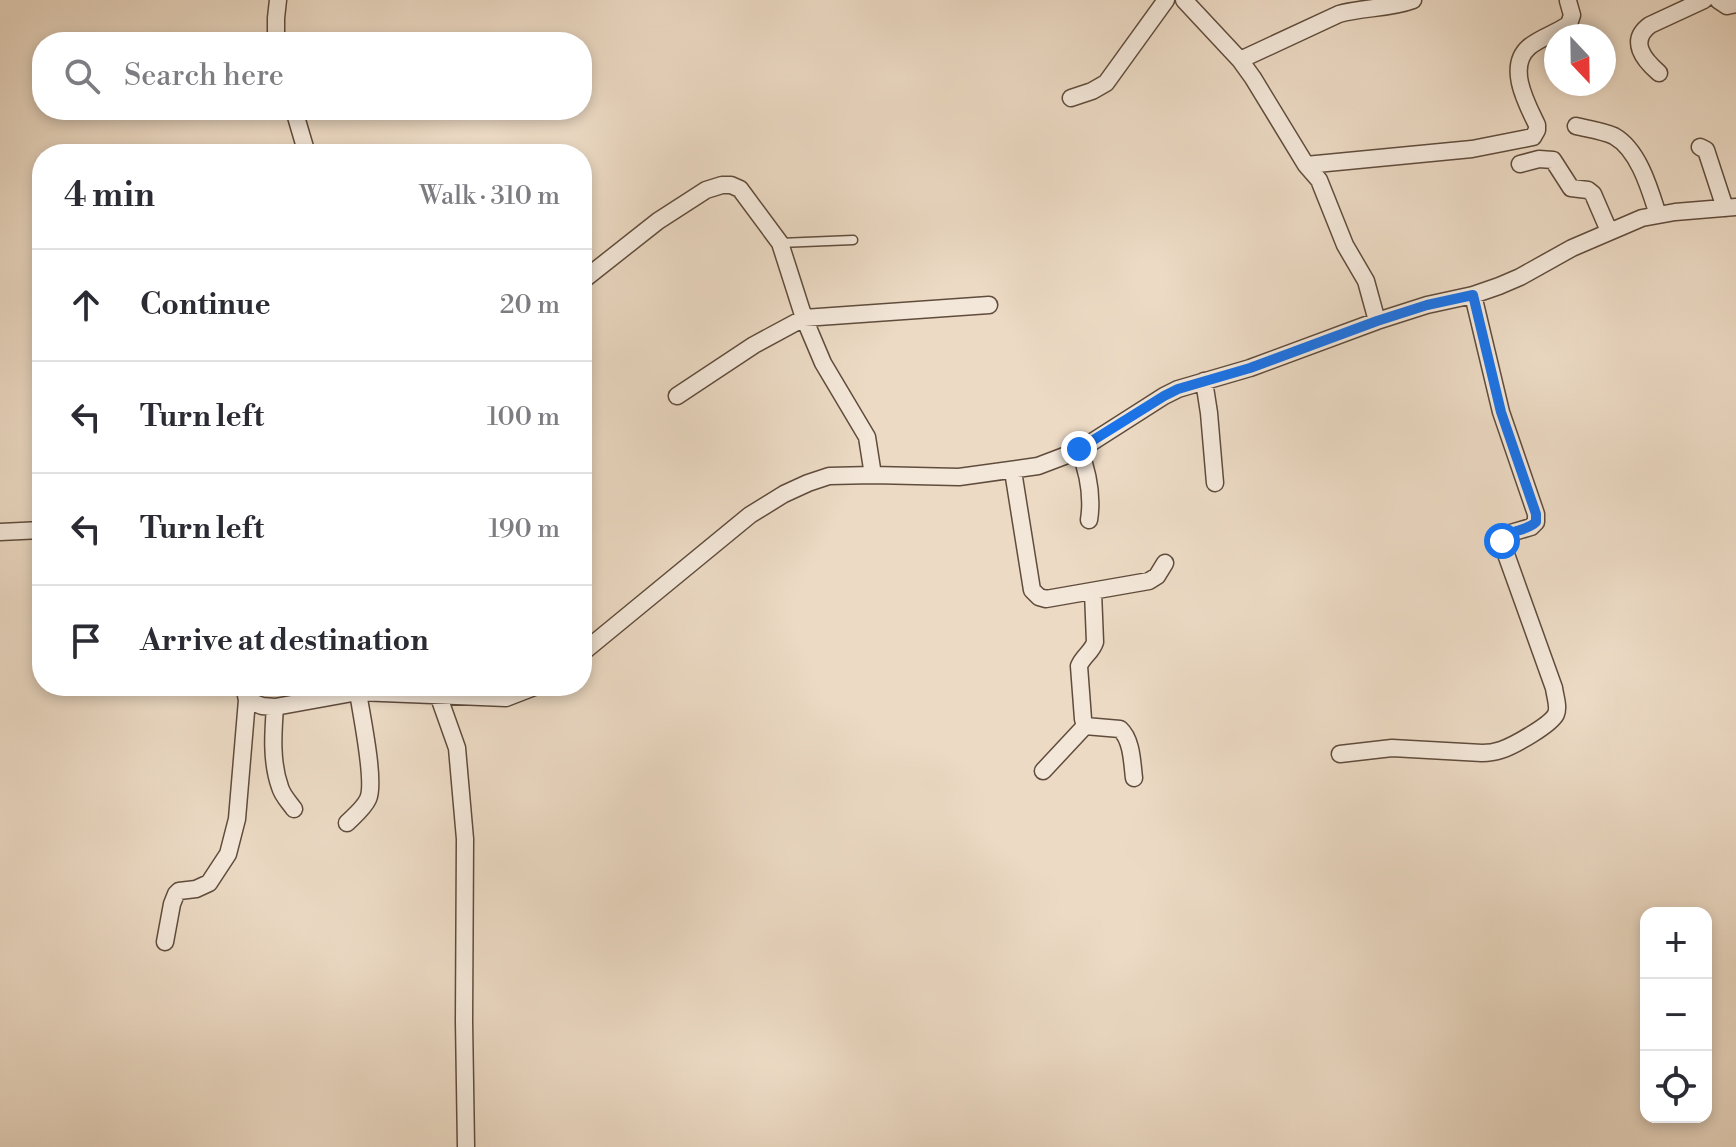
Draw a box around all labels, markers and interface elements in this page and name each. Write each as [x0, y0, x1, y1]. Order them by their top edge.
north arrow [1544, 24, 1616, 96]
search box [32, 32, 592, 120]
icon: search [60, 54, 104, 98]
text: Search here [124, 57, 284, 95]
text: 4 min [64, 175, 155, 217]
text: Walk · 310 m [419, 180, 560, 212]
icon: ahead [64, 283, 108, 327]
text: Continue [140, 286, 271, 324]
text: 20 m [500, 289, 560, 321]
icon: left [64, 395, 108, 439]
text: Turn left [140, 398, 264, 436]
text: 100 m [487, 401, 560, 433]
route end [1061, 431, 1097, 467]
icon: left [64, 507, 108, 551]
text: Turn left [140, 510, 264, 548]
text: 190 m [489, 513, 560, 545]
route start [1484, 523, 1520, 559]
icon: arrive [64, 619, 108, 663]
text: Arrive at destination [140, 622, 429, 660]
map controls [1640, 907, 1712, 1123]
button: + [1640, 907, 1712, 979]
button: − [1640, 979, 1712, 1051]
button: locate [1640, 1051, 1712, 1123]

